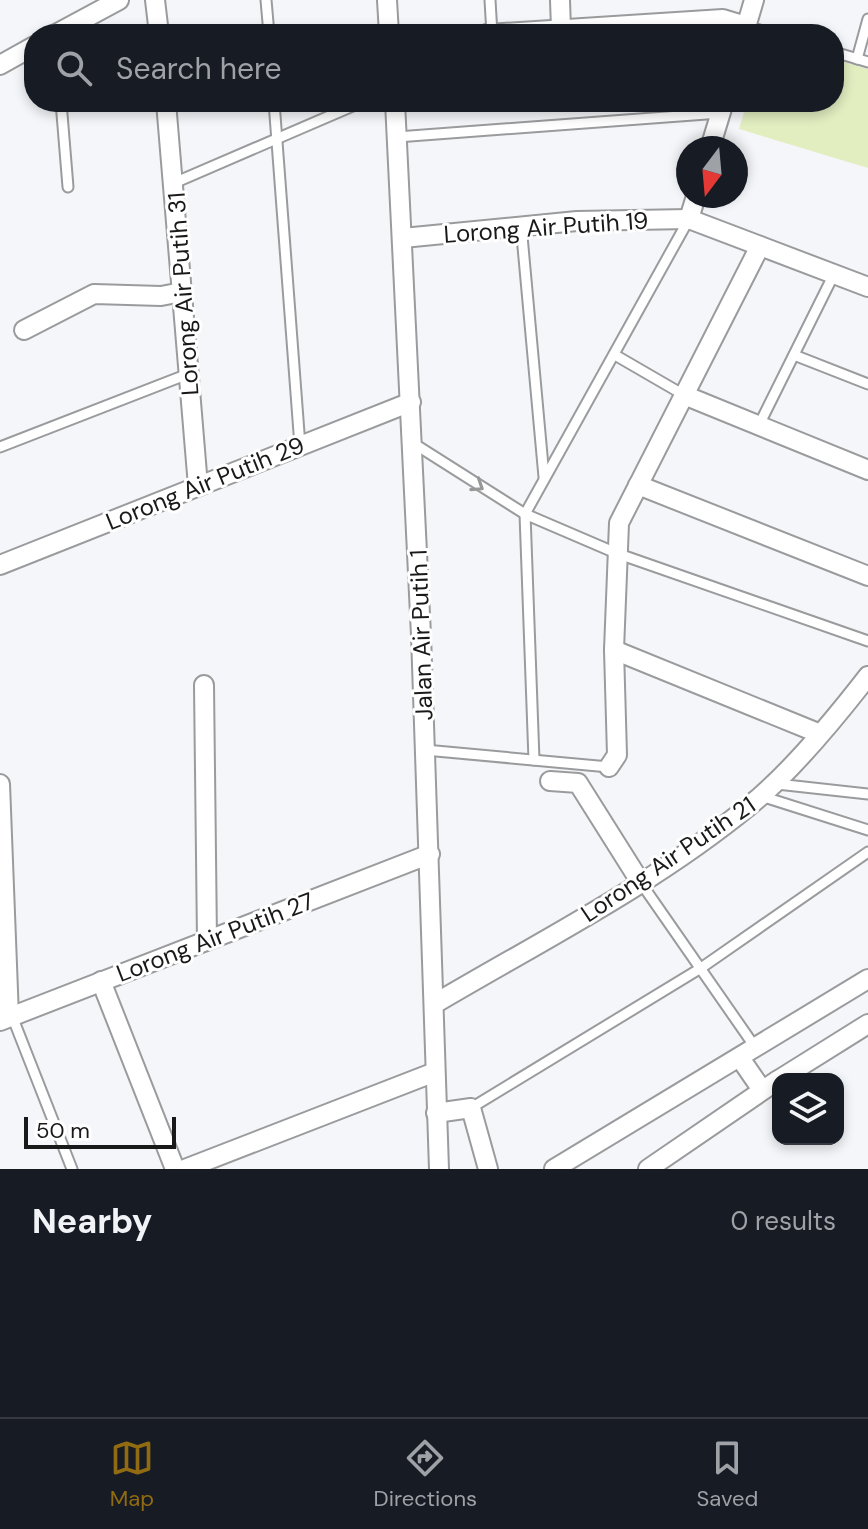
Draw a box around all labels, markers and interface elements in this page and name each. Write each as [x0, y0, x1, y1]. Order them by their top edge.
search box [24, 24, 844, 112]
icon: search [52, 46, 96, 90]
text: Search here [116, 49, 282, 88]
north arrow [676, 136, 748, 208]
street label: Lorong Air Putih 31 [160, 191, 206, 397]
street label: Lorong Air Putih 19 [443, 204, 649, 250]
street label: Lorong Air Putih 29 [101, 429, 309, 537]
one-way arrow [469, 476, 484, 491]
street label: Jalan Air Putih 1 [403, 549, 439, 721]
street label: Lorong Air Putih 21 [575, 789, 761, 929]
street label: Lorong Air Putih 27 [112, 885, 318, 989]
map controls [772, 1073, 844, 1145]
button: layers [772, 1073, 844, 1145]
scale bar [24, 1113, 176, 1149]
text: 50 m [36, 1116, 90, 1145]
text: Nearby [32, 1199, 152, 1244]
text: 0 results [730, 1204, 836, 1238]
tab: Map [110, 1436, 154, 1513]
tab: Directions [374, 1436, 477, 1513]
tab: Saved [697, 1436, 758, 1513]

